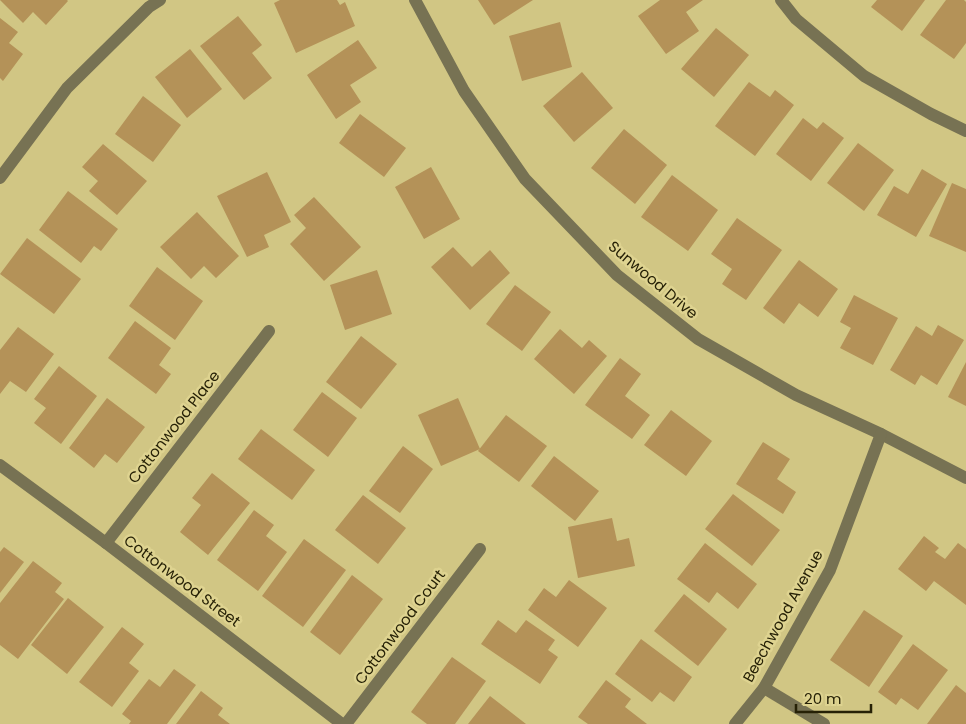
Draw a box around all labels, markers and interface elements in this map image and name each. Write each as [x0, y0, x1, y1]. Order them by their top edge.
street label: Sunwood Drive [604, 236, 703, 323]
street label: Cottonwood Place [123, 366, 224, 487]
street label: Cottonwood Street [120, 530, 245, 631]
street label: Beechwood Avenue [737, 546, 828, 686]
street label: Cottonwood Court [349, 565, 450, 688]
scale bar [796, 682, 871, 714]
text: 20 m [804, 688, 842, 709]

